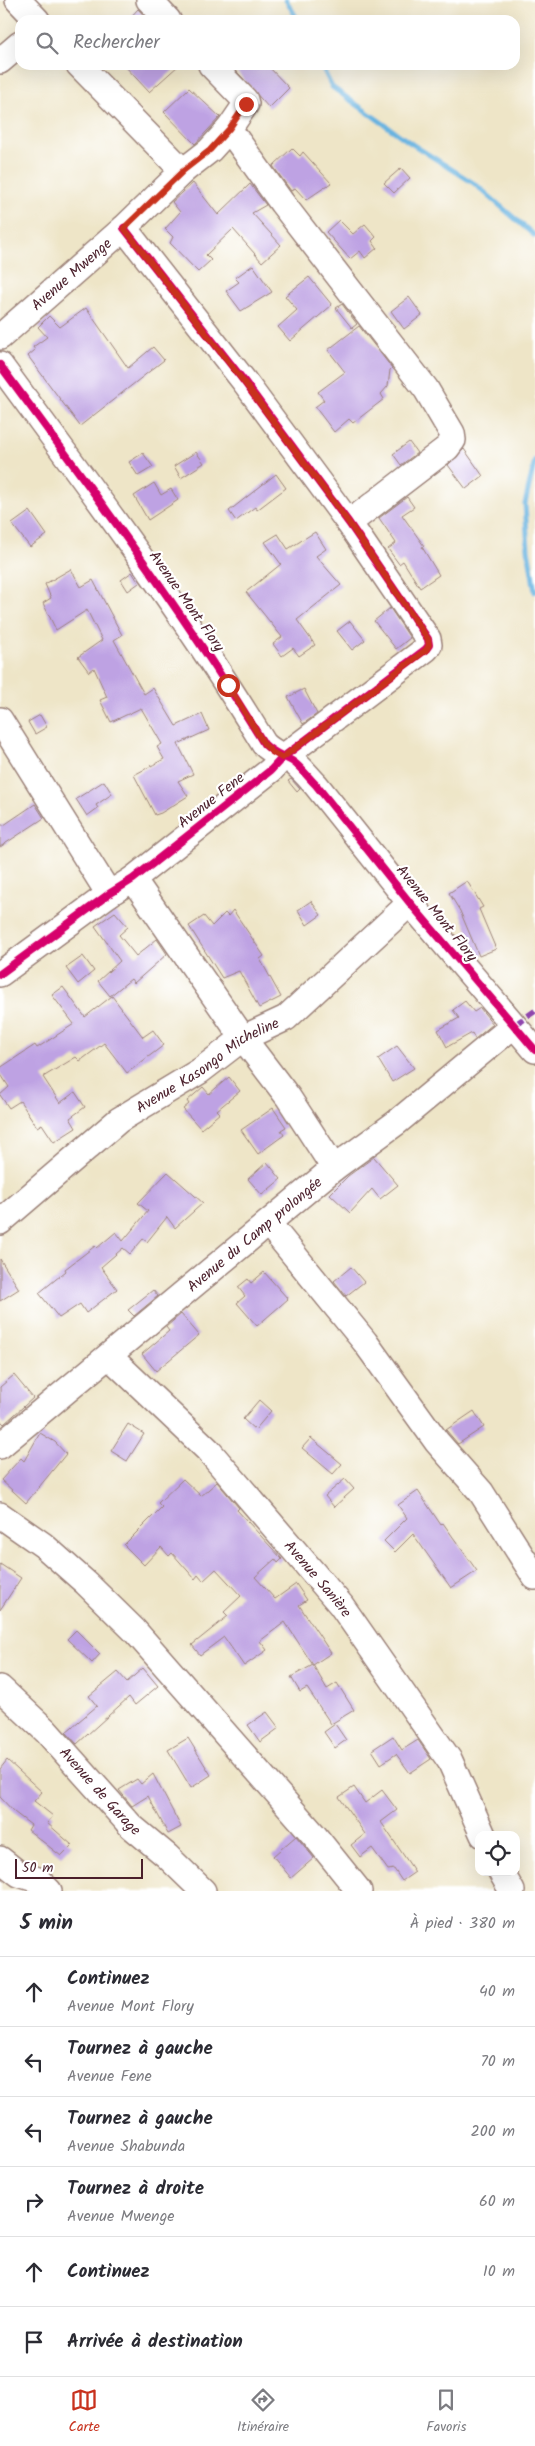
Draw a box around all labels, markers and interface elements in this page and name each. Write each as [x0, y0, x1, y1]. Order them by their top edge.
search box [15, 15, 520, 70]
text: Rechercher [73, 28, 160, 58]
icon: search [33, 29, 61, 57]
route end [235, 93, 258, 116]
street label: Avenue Mwenge [26, 233, 118, 317]
street label: Avenue Mont Flory [142, 546, 231, 658]
route start [217, 674, 240, 697]
street label: Avenue Fene [173, 767, 251, 835]
street label: Avenue Mont Flory [389, 860, 484, 968]
street label: Avenue Kasongo Micheline [131, 1012, 284, 1120]
street label: Avenue du Camp prolongée [182, 1171, 328, 1299]
street label: Avenue Sanière [278, 1535, 357, 1623]
street label: Avenue de Garage [53, 1742, 146, 1842]
map controls [475, 1831, 520, 1876]
button: locate [475, 1831, 520, 1876]
scale bar [15, 1856, 142, 1879]
text: 50 m [22, 1857, 53, 1879]
text: 5 min [20, 1907, 73, 1940]
text: À pied · 380 m [410, 1911, 515, 1936]
text: Continuez [67, 1964, 150, 1994]
icon: ahead [20, 1978, 48, 2006]
text: 40 m [479, 1979, 515, 2004]
text: Avenue Mont Flory [67, 1994, 194, 2019]
text: Tournez à gauche [67, 2034, 213, 2064]
icon: left [20, 2048, 48, 2076]
text: 70 m [480, 2049, 515, 2074]
text: Avenue Fene [67, 2064, 152, 2089]
text: Tournez à gauche [67, 2104, 213, 2134]
icon: left [20, 2118, 48, 2146]
text: 200 m [471, 2119, 515, 2144]
text: Avenue Shabunda [67, 2134, 185, 2159]
text: Tournez à droite [67, 2174, 204, 2204]
icon: right [20, 2188, 48, 2216]
text: 60 m [479, 2189, 515, 2214]
text: Avenue Mwenge [67, 2204, 174, 2229]
text: Continuez [67, 2257, 150, 2287]
icon: ahead [20, 2258, 48, 2286]
text: 10 m [483, 2259, 515, 2284]
text: Arrivée à destination [67, 2327, 243, 2357]
icon: arrive [20, 2328, 48, 2356]
tab: Carte [69, 2386, 100, 2438]
tab: Itinéraire [237, 2386, 289, 2438]
tab: Favoris [426, 2386, 466, 2438]

